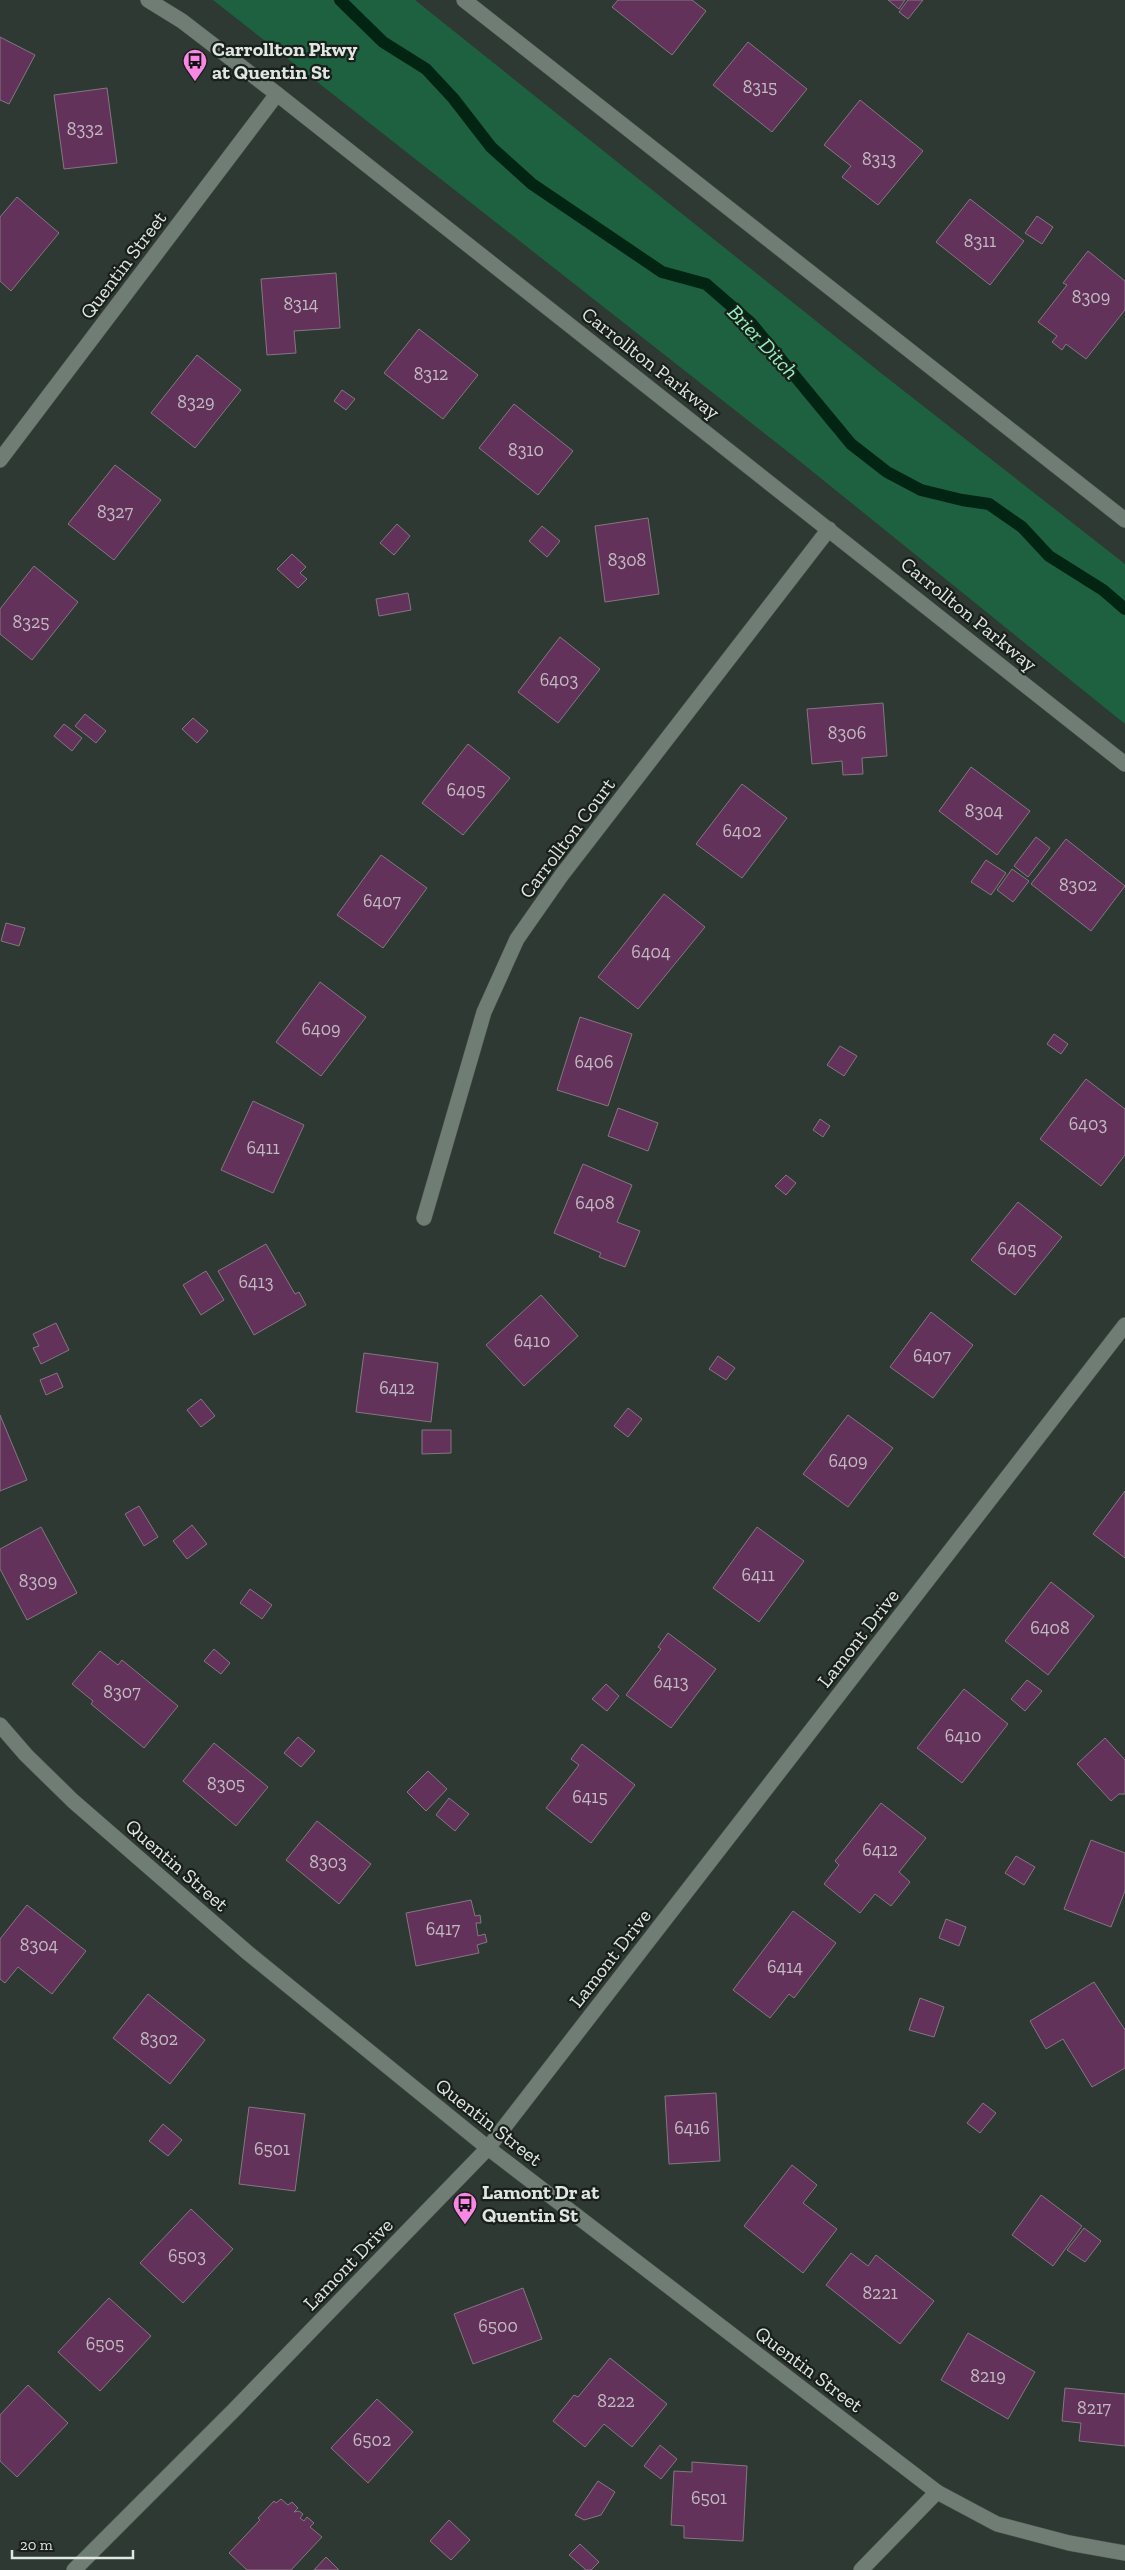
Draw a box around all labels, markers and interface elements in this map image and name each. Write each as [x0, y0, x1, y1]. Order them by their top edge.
place label: Carrollton Pkwy at Quentin St [212, 37, 358, 84]
bus stop icon: Carrollton Pkwy at Quentin St [182, 48, 208, 82]
house number: 8315 [743, 76, 777, 98]
house number: 8332 [67, 118, 103, 140]
house number: 8313 [862, 148, 896, 170]
street label: Quentin Street [75, 206, 172, 324]
house number: 8311 [964, 230, 996, 252]
house number: 8309 [1072, 286, 1110, 308]
house number: 8314 [283, 293, 319, 315]
water label: Brier Ditch [723, 299, 804, 384]
street label: Carrollton Parkway [577, 302, 725, 425]
house number: 8312 [414, 363, 448, 385]
house number: 8329 [177, 391, 215, 413]
house number: 8310 [508, 439, 544, 461]
house number: 8327 [97, 501, 134, 523]
house number: 8308 [608, 549, 646, 571]
street label: Carrollton Parkway [896, 552, 1043, 677]
house number: 8325 [13, 611, 49, 633]
house number: 6403 [540, 669, 578, 691]
house number: 8306 [828, 722, 866, 744]
street label: Carrollton Court [514, 773, 620, 903]
house number: 6405 [447, 779, 485, 801]
house number: 8304 [965, 800, 1004, 822]
house number: 6402 [723, 820, 761, 842]
house number: 8302 [1059, 874, 1097, 896]
house number: 6407 [363, 890, 402, 912]
house number: 6404 [631, 941, 671, 963]
house number: 6409 [301, 1018, 341, 1040]
house number: 6406 [574, 1051, 614, 1073]
house number: 6403 [1069, 1113, 1107, 1135]
house number: 6411 [246, 1137, 280, 1159]
house number: 6408 [575, 1192, 615, 1214]
house number: 6405 [998, 1238, 1036, 1260]
house number: 6413 [239, 1271, 274, 1293]
house number: 6410 [514, 1330, 550, 1352]
house number: 6407 [913, 1345, 952, 1367]
house number: 6412 [379, 1377, 415, 1399]
house number: 6409 [828, 1450, 868, 1472]
house number: 6411 [741, 1564, 775, 1586]
house number: 8309 [19, 1570, 57, 1592]
street label: Lamont Drive [812, 1584, 904, 1692]
house number: 6408 [1030, 1617, 1070, 1639]
house number: 6413 [654, 1671, 689, 1693]
house number: 8307 [103, 1681, 141, 1703]
house number: 6410 [945, 1725, 981, 1747]
house number: 8305 [207, 1773, 245, 1795]
house number: 6415 [572, 1786, 608, 1808]
street label: Quentin Street [121, 1814, 234, 1917]
house number: 6412 [862, 1839, 898, 1861]
house number: 8303 [309, 1851, 347, 1873]
street label: Lamont Drive [564, 1904, 656, 2012]
house number: 6417 [426, 1918, 461, 1940]
house number: 8304 [20, 1934, 59, 1956]
house number: 6414 [767, 1956, 803, 1978]
house number: 8302 [140, 2028, 178, 2050]
street label: Quentin Street [431, 2073, 547, 2171]
house number: 6416 [674, 2117, 710, 2139]
house number: 6501 [254, 2138, 290, 2160]
place label: Lamont Dr at Quentin St [482, 2180, 600, 2227]
bus stop icon: Lamont Dr at Quentin St [452, 2191, 478, 2225]
street label: Lamont Drive [298, 2213, 398, 2315]
house number: 6503 [168, 2245, 206, 2267]
house number: 8221 [862, 2282, 898, 2304]
house number: 6500 [478, 2315, 518, 2337]
street label: Quentin Street [750, 2321, 868, 2418]
house number: 6505 [86, 2333, 124, 2355]
house number: 8219 [970, 2365, 1006, 2387]
house number: 8222 [597, 2390, 635, 2412]
house number: 8217 [1077, 2397, 1112, 2419]
house number: 6502 [353, 2429, 391, 2451]
house number: 6501 [691, 2487, 727, 2509]
scale bar [12, 2528, 134, 2560]
text: 20 m [20, 2536, 53, 2554]

